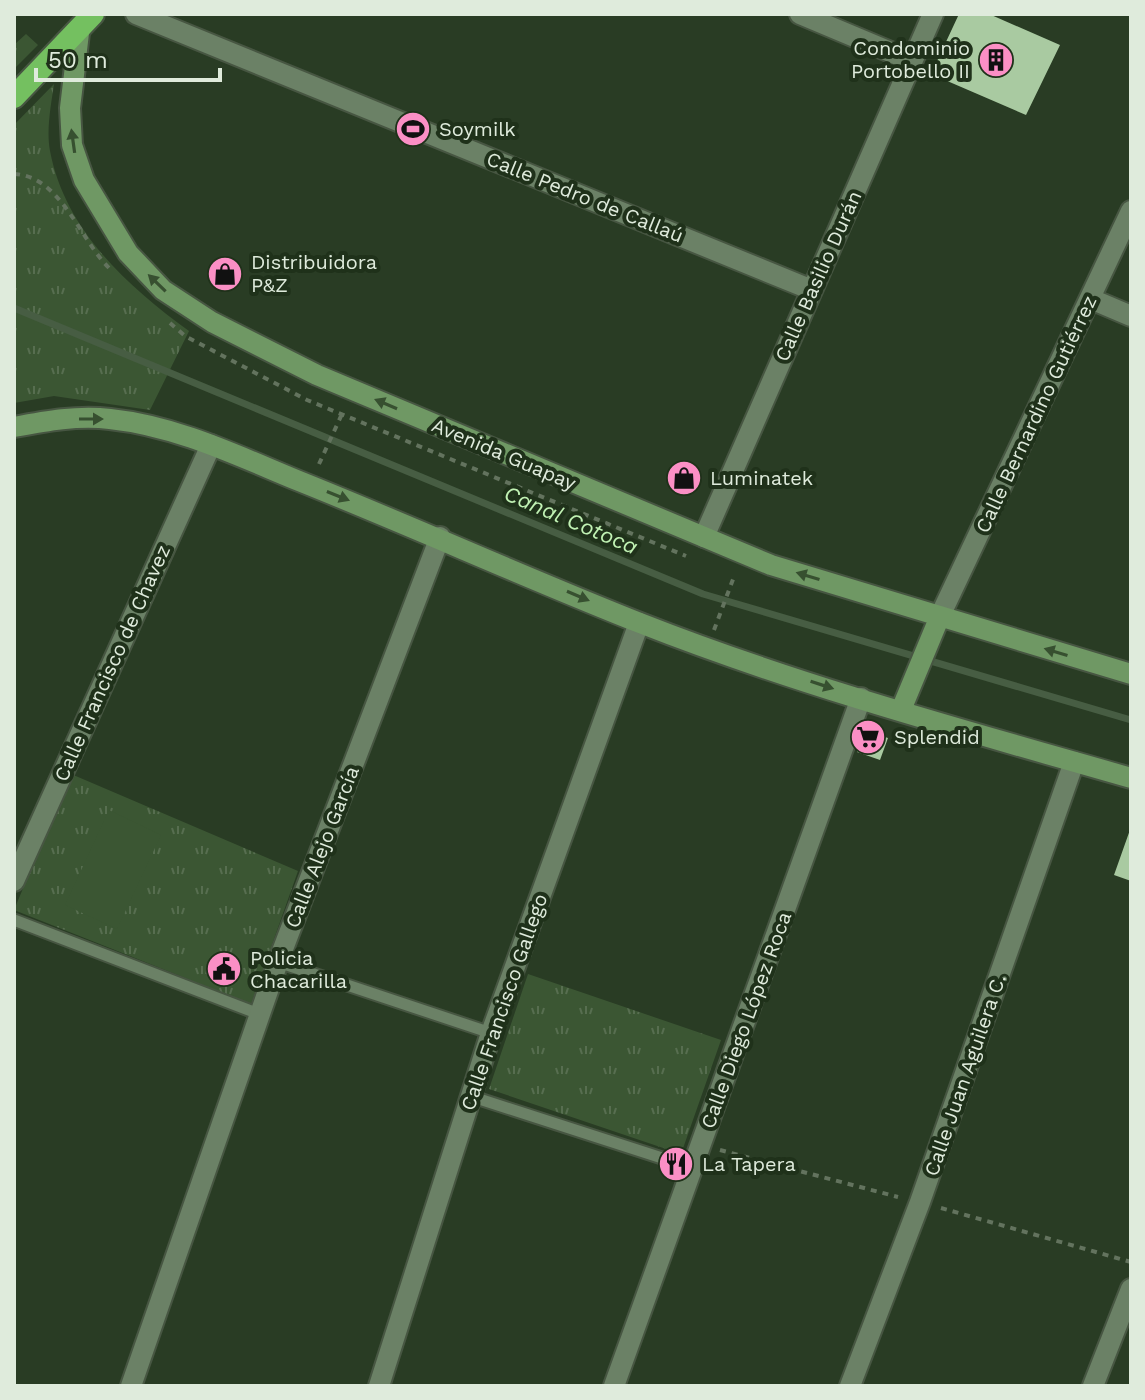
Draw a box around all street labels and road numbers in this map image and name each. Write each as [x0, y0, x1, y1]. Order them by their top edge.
street label: Calle Pedro de Callaú [483, 146, 687, 248]
street label: Calle Basilio Durán [770, 187, 866, 365]
street label: Calle Bernardino Gutiérrez [970, 291, 1102, 537]
street label: Avenida Guapay [428, 413, 580, 495]
street label: Calle Francisco de Chavez [49, 541, 175, 785]
street label: Calle Alejo García [280, 763, 364, 931]
street label: Calle Francisco Gallego [456, 890, 552, 1114]
street label: Calle Diego López Roca [696, 908, 796, 1132]
street label: Calle Juan Aguilera C. [919, 971, 1011, 1179]

